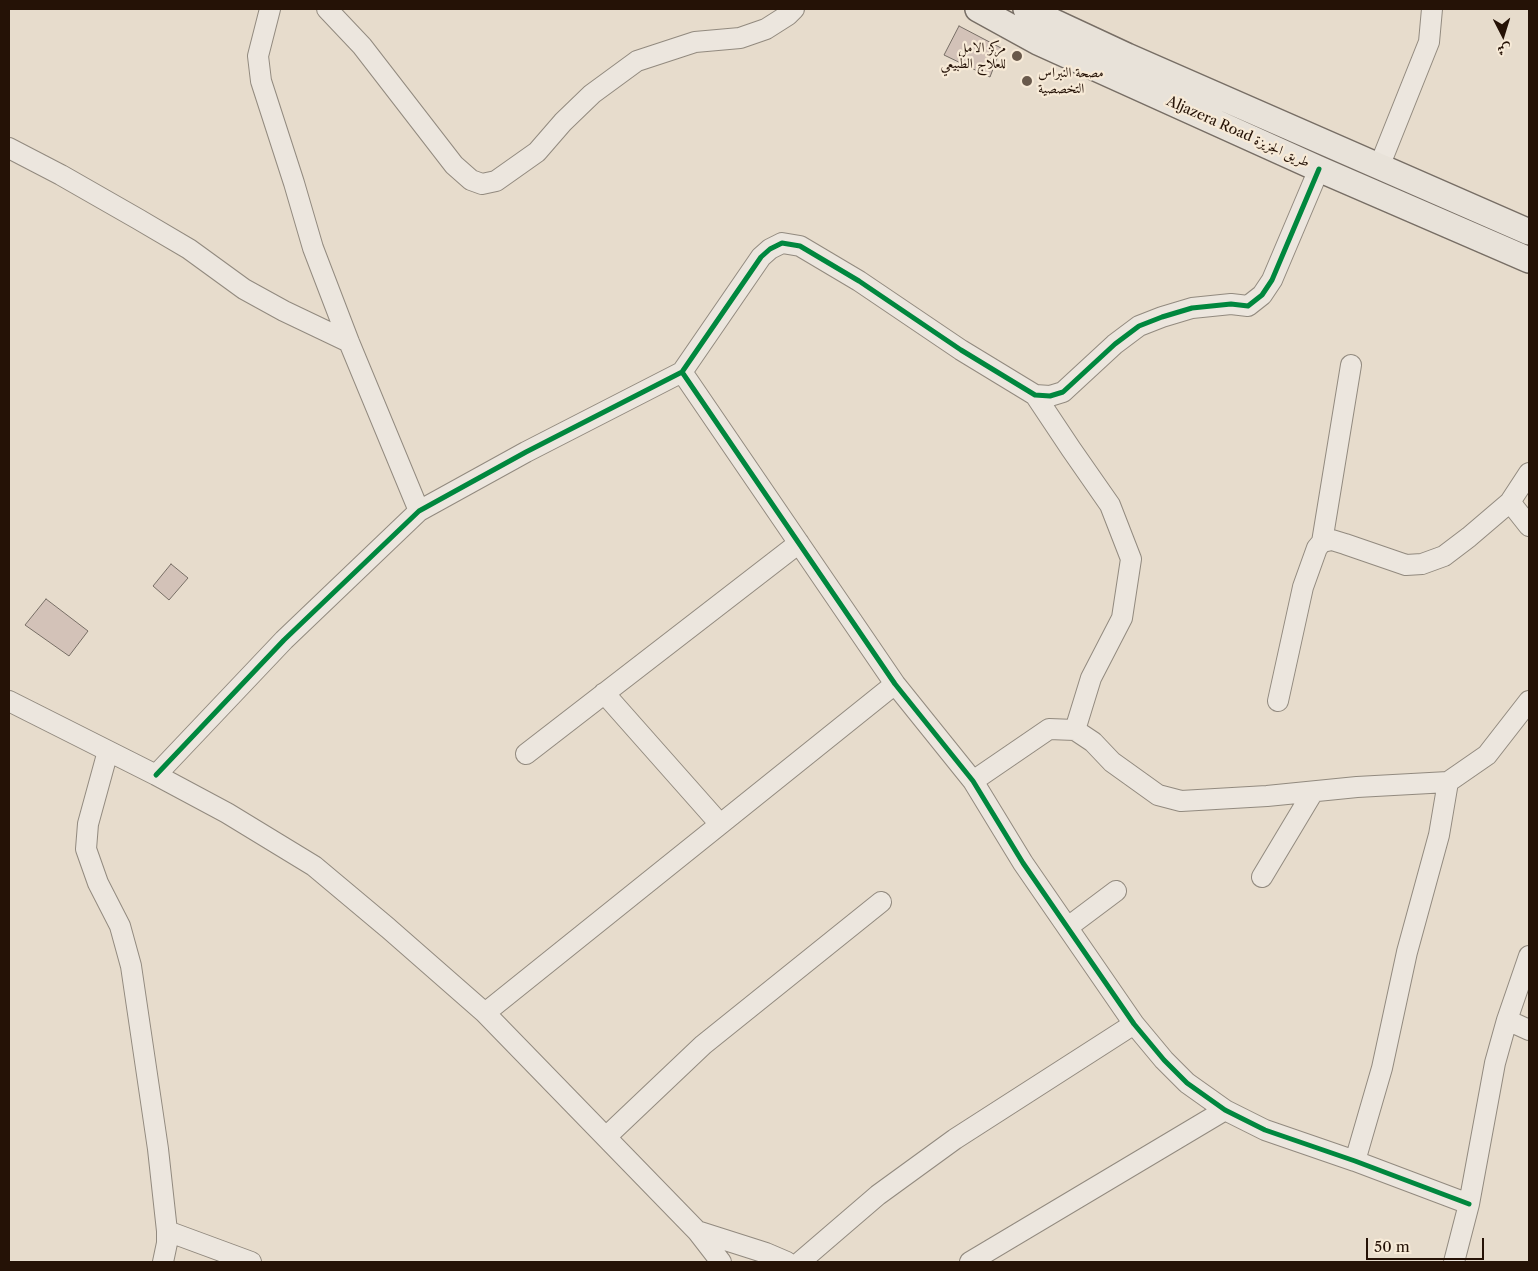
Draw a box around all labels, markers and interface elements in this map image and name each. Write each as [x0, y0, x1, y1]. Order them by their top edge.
north arrow [1478, 10, 1528, 60]
place label: مركز الامل للعلاج الطبيعي [941, 40, 1006, 72]
text: ش [1497, 40, 1512, 60]
marker: مركز الامل للعلاج الطبيعي [1010, 49, 1024, 63]
place label: مصحة النبراس التخصصية [1038, 65, 1104, 98]
marker: مصحة النبراس التخصصية [1020, 74, 1034, 88]
street label: Aljazera Road طريق الجزيزة [1164, 93, 1312, 171]
scale bar [1368, 1228, 1486, 1260]
text: 50 m [1374, 1237, 1410, 1256]

